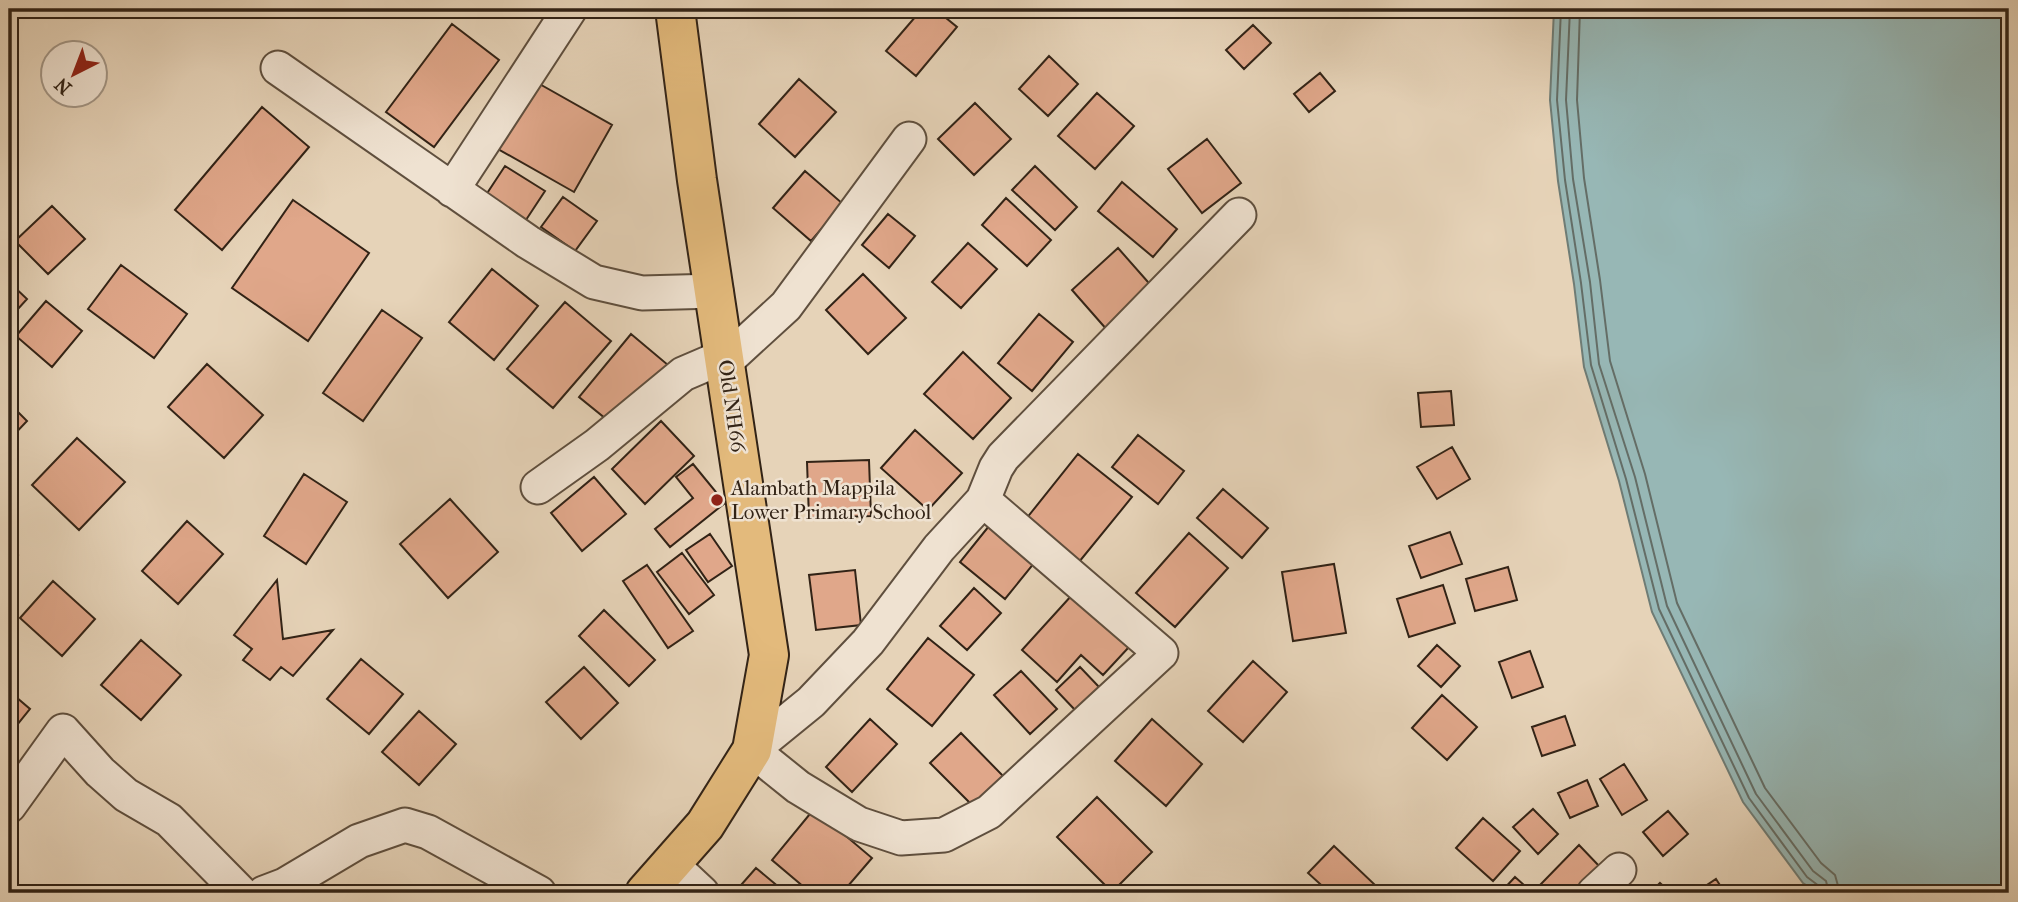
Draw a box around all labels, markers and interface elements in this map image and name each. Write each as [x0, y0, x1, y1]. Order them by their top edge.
north arrow [38, 38, 108, 108]
text: N [50, 73, 76, 99]
street label: Old NH66 [714, 358, 750, 455]
place label: Alambath Mappila Lower Primary School [730, 476, 931, 524]
marker: Alambath Mappila Lower Primary School [709, 492, 725, 508]

